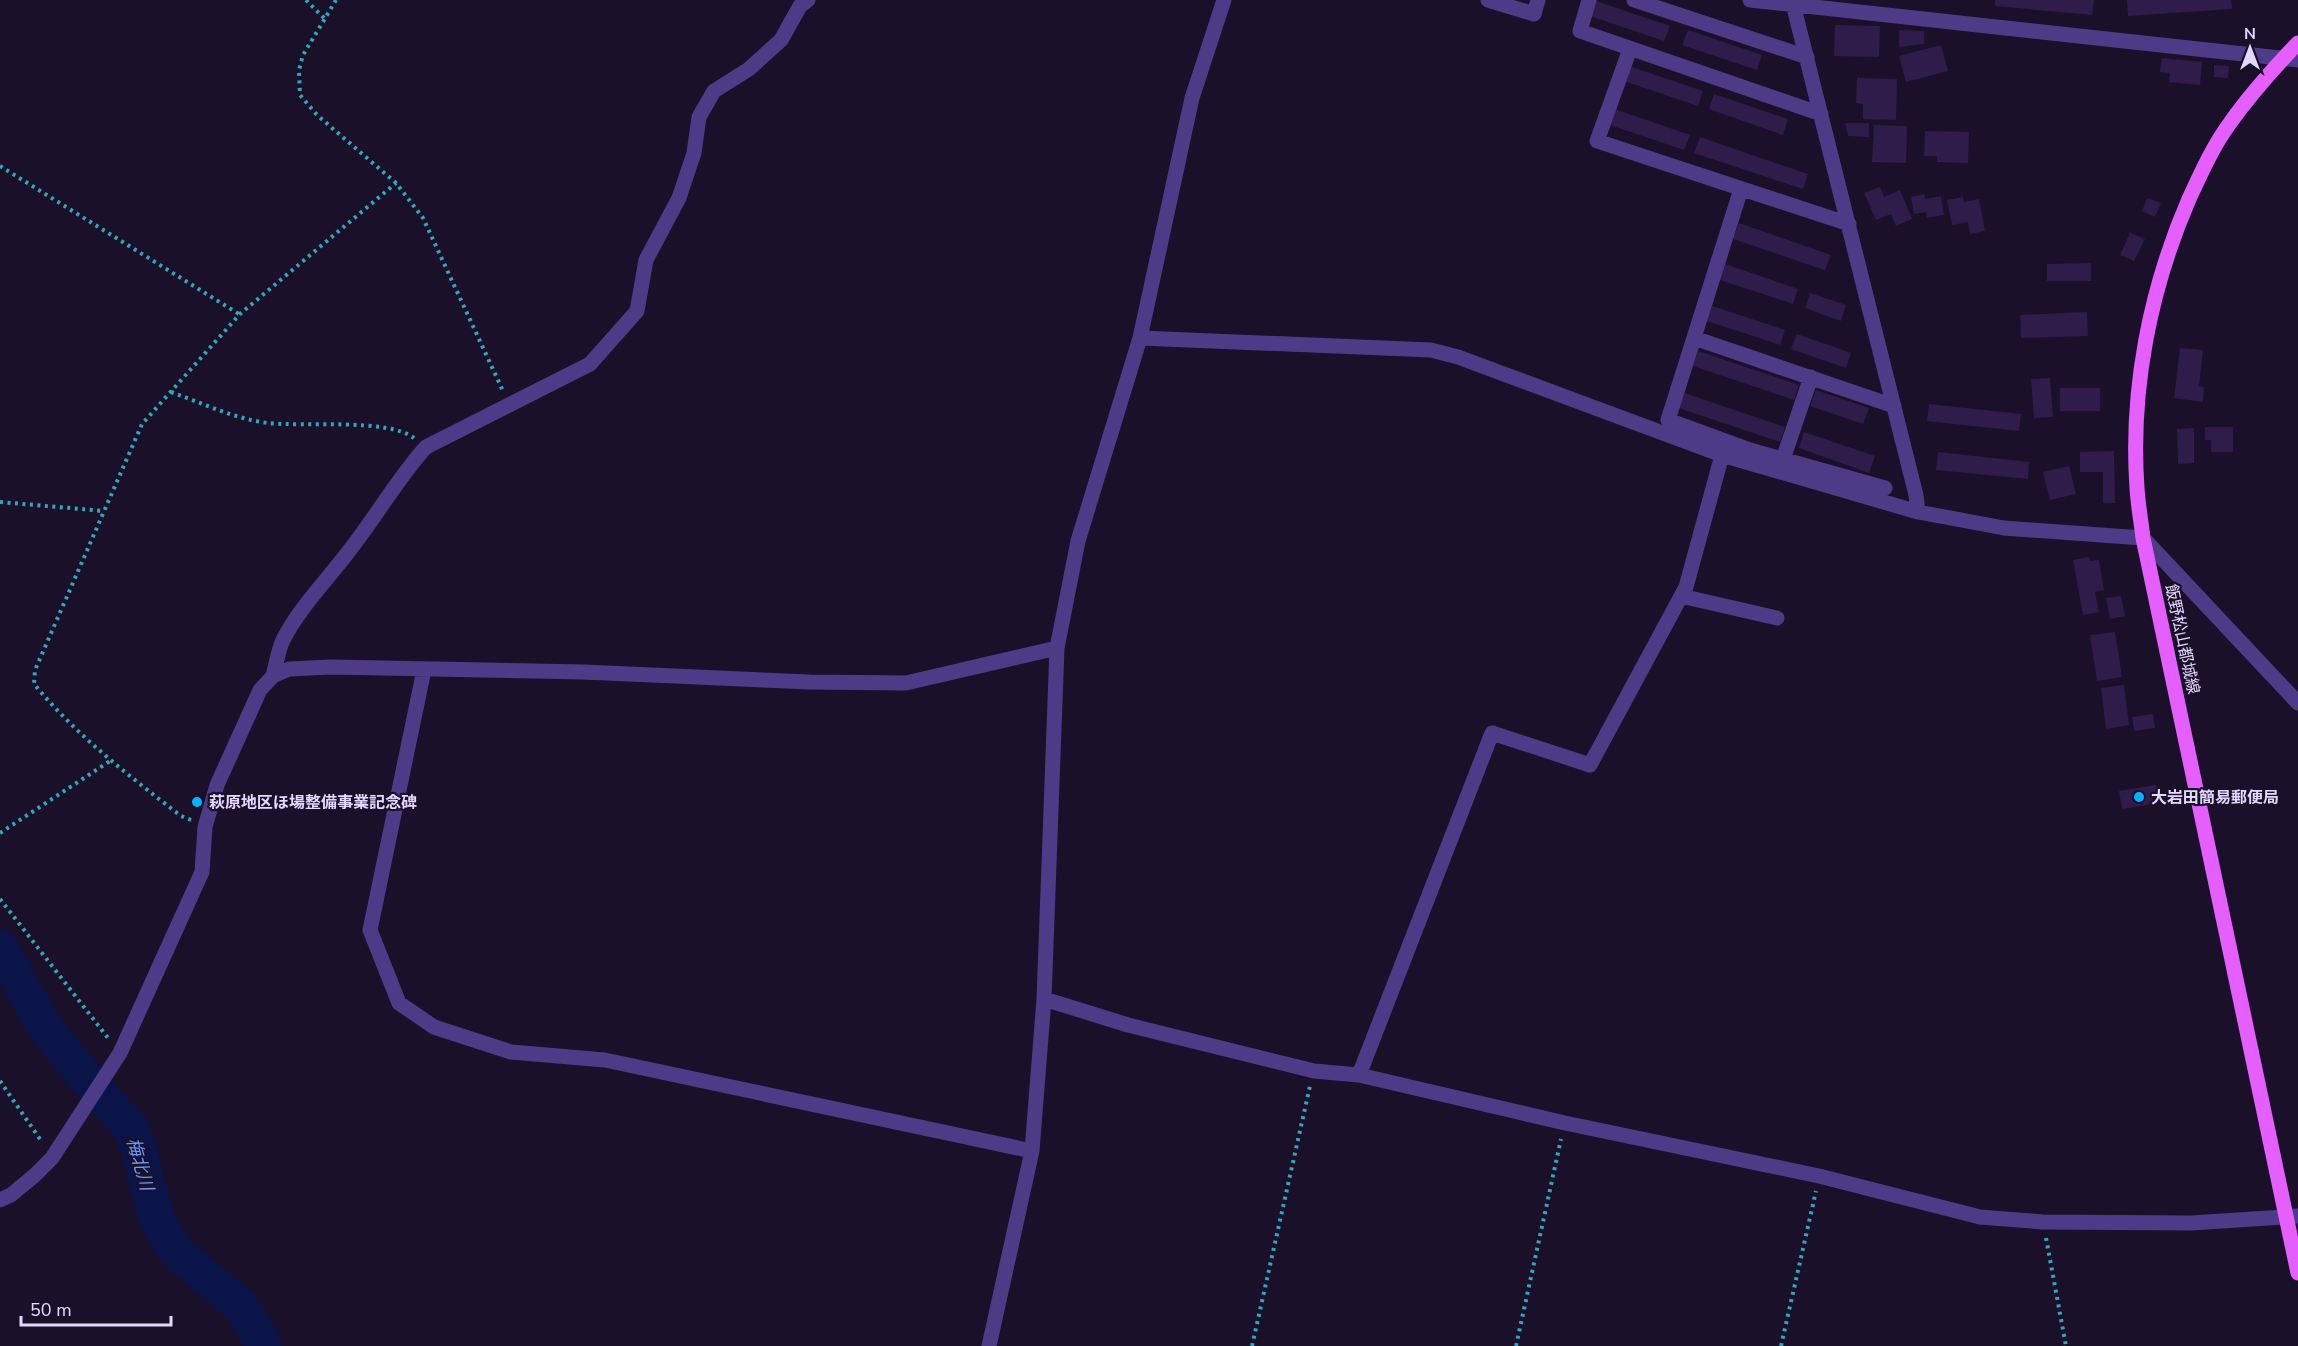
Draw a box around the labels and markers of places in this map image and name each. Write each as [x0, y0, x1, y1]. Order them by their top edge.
place label: 大岩田簡易郵便局 [2151, 787, 2279, 809]
marker: 大岩田簡易郵便局 [2132, 790, 2146, 804]
place label: 萩原地区ほ場整備事業記念碑 [209, 792, 417, 814]
marker: 萩原地区ほ場整備事業記念碑 [190, 795, 204, 809]

